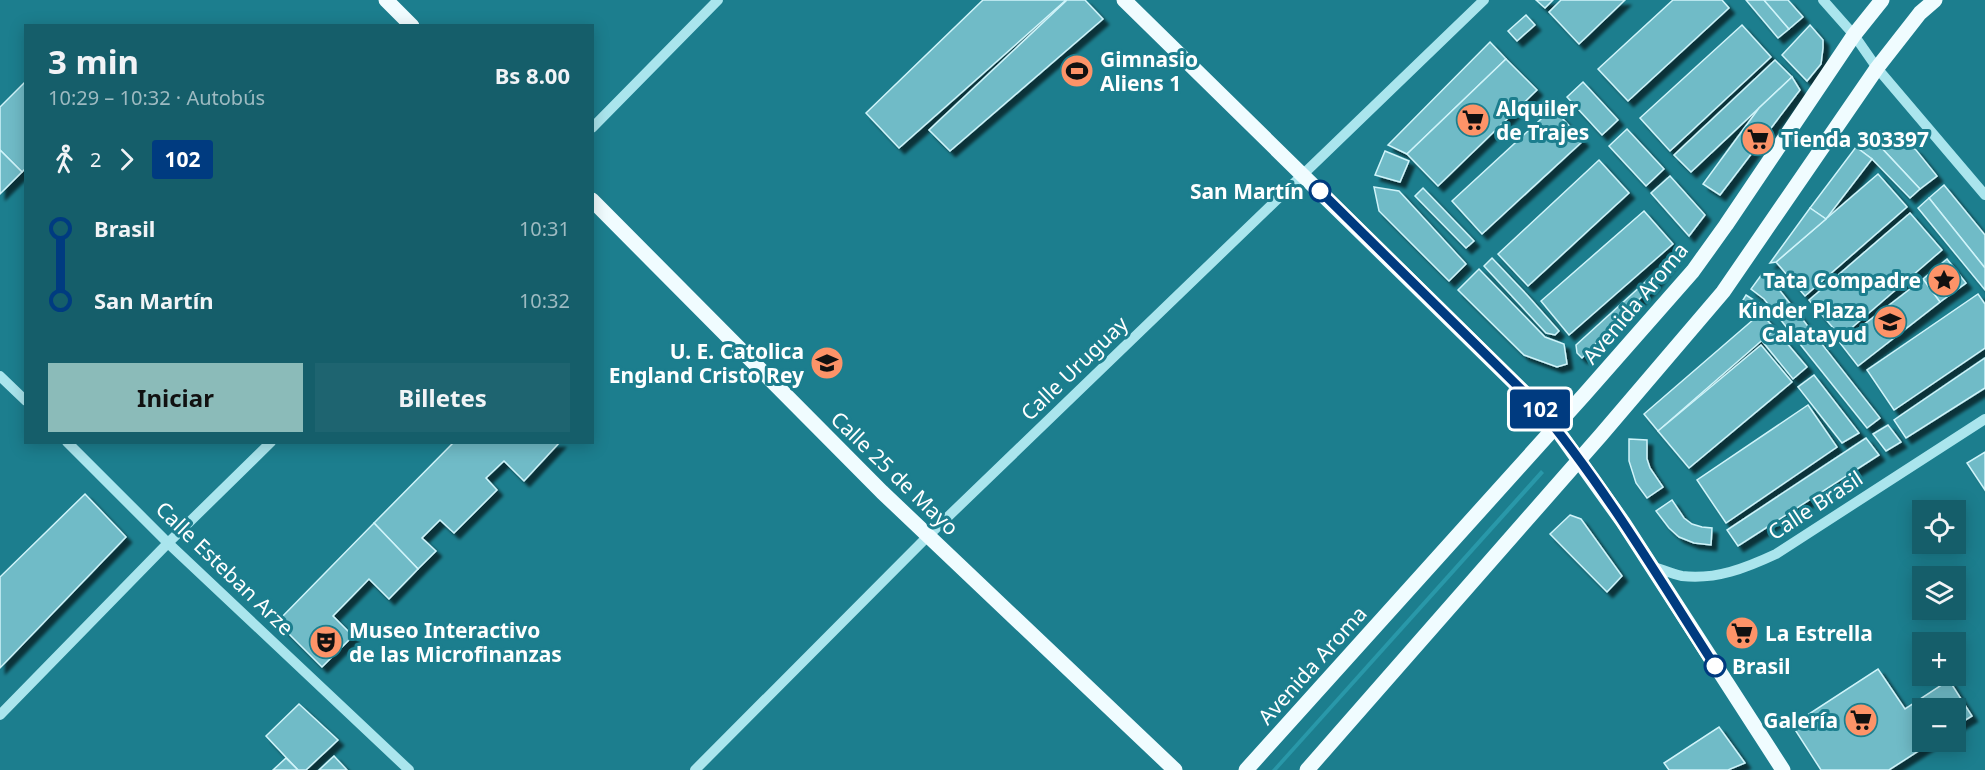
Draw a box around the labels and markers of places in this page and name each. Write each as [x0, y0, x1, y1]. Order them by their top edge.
place label: Gimnasio Aliens 1 [1100, 45, 1198, 97]
sports icon: Gimnasio Aliens 1 [1059, 53, 1095, 89]
place label: Alquiler de Trajes [1496, 94, 1589, 146]
supermarket icon: Alquiler de Trajes [1455, 102, 1491, 138]
supermarket icon: Tienda 303397 [1740, 121, 1776, 157]
place label: Tienda 303397 [1781, 125, 1929, 153]
place label: San Martín [1190, 177, 1304, 205]
marker: San Martín [1309, 180, 1331, 202]
place icon: Tata Compadre [1926, 262, 1962, 298]
place label: Tata Compadre [1763, 266, 1921, 294]
place label: Kinder Plaza Calatayud [1738, 296, 1867, 348]
school or university icon: Kinder Plaza Calatayud [1872, 304, 1908, 340]
place label: U. E. Catolica England Cristo Rey [609, 337, 804, 389]
school or university icon: U. E. Catolica England Cristo Rey [809, 345, 845, 381]
supermarket icon: La Estrella [1724, 615, 1760, 651]
place label: Museo Interactivo de las Microfinanzas [349, 616, 562, 668]
place label: La Estrella [1765, 619, 1873, 647]
theatre icon: Museo Interactivo de las Microfinanzas [308, 624, 344, 660]
place label: Brasil [1732, 652, 1791, 680]
marker: Brasil [1704, 655, 1726, 677]
supermarket icon: Galería [1843, 702, 1879, 738]
place label: Galería [1763, 706, 1838, 734]

